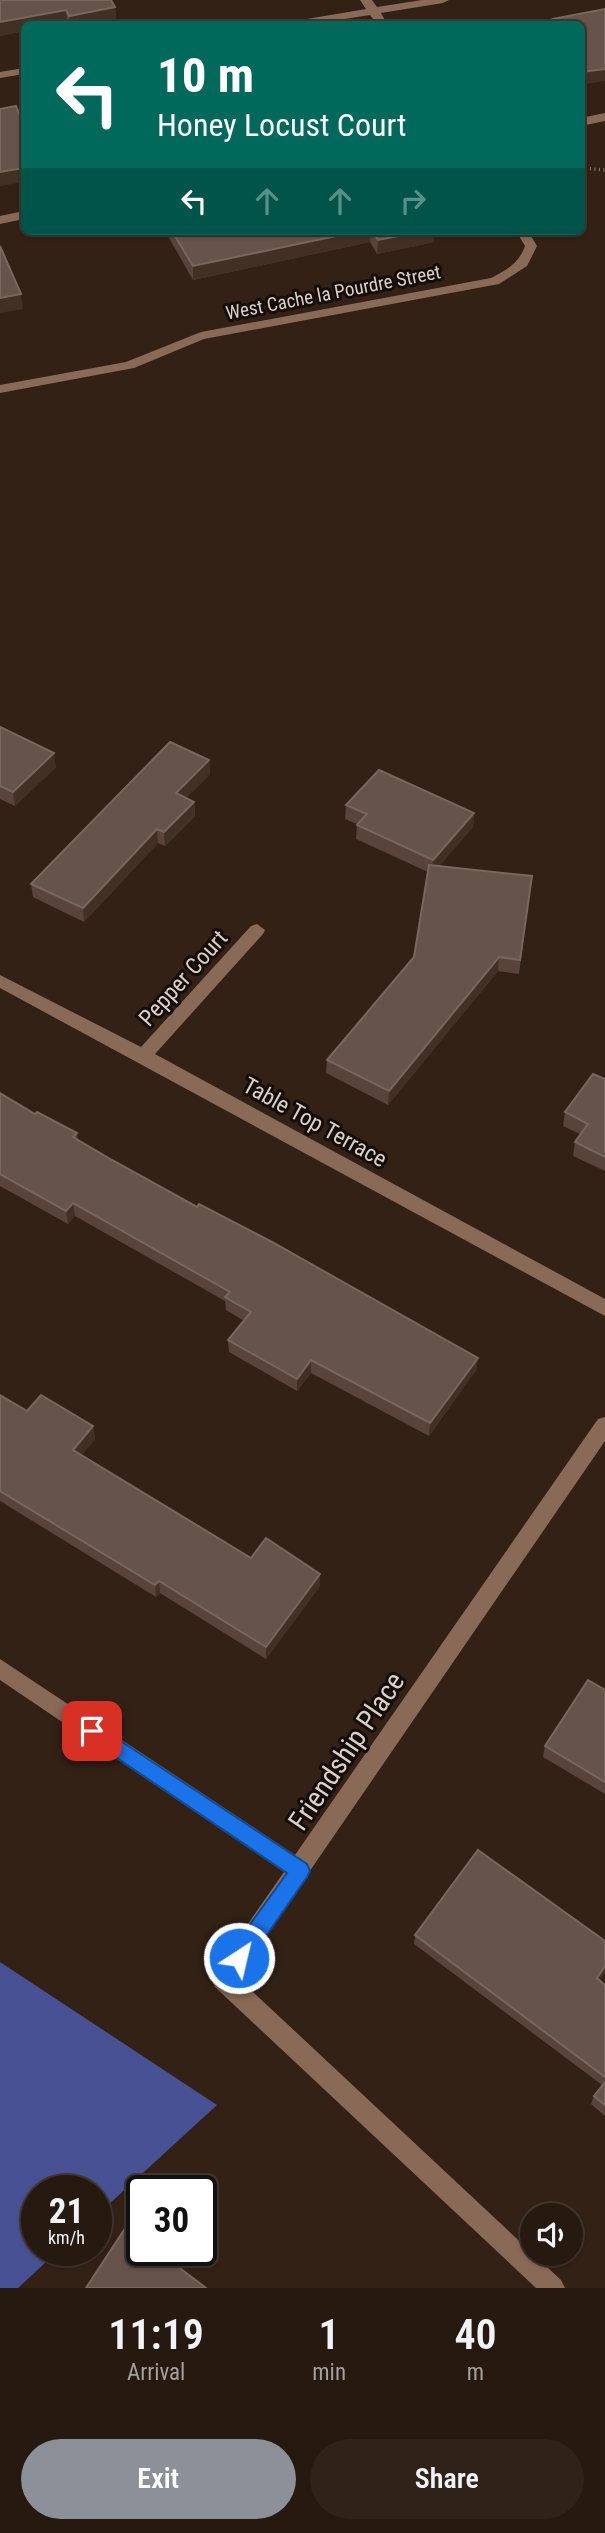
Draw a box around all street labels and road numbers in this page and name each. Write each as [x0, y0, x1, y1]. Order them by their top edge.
street label: West Cache la Pourdre Street [224, 260, 442, 325]
street label: Pepper Court [133, 925, 233, 1032]
street label: Table Top Terrace [238, 1072, 391, 1173]
street label: Friendship Place [282, 1666, 411, 1836]

